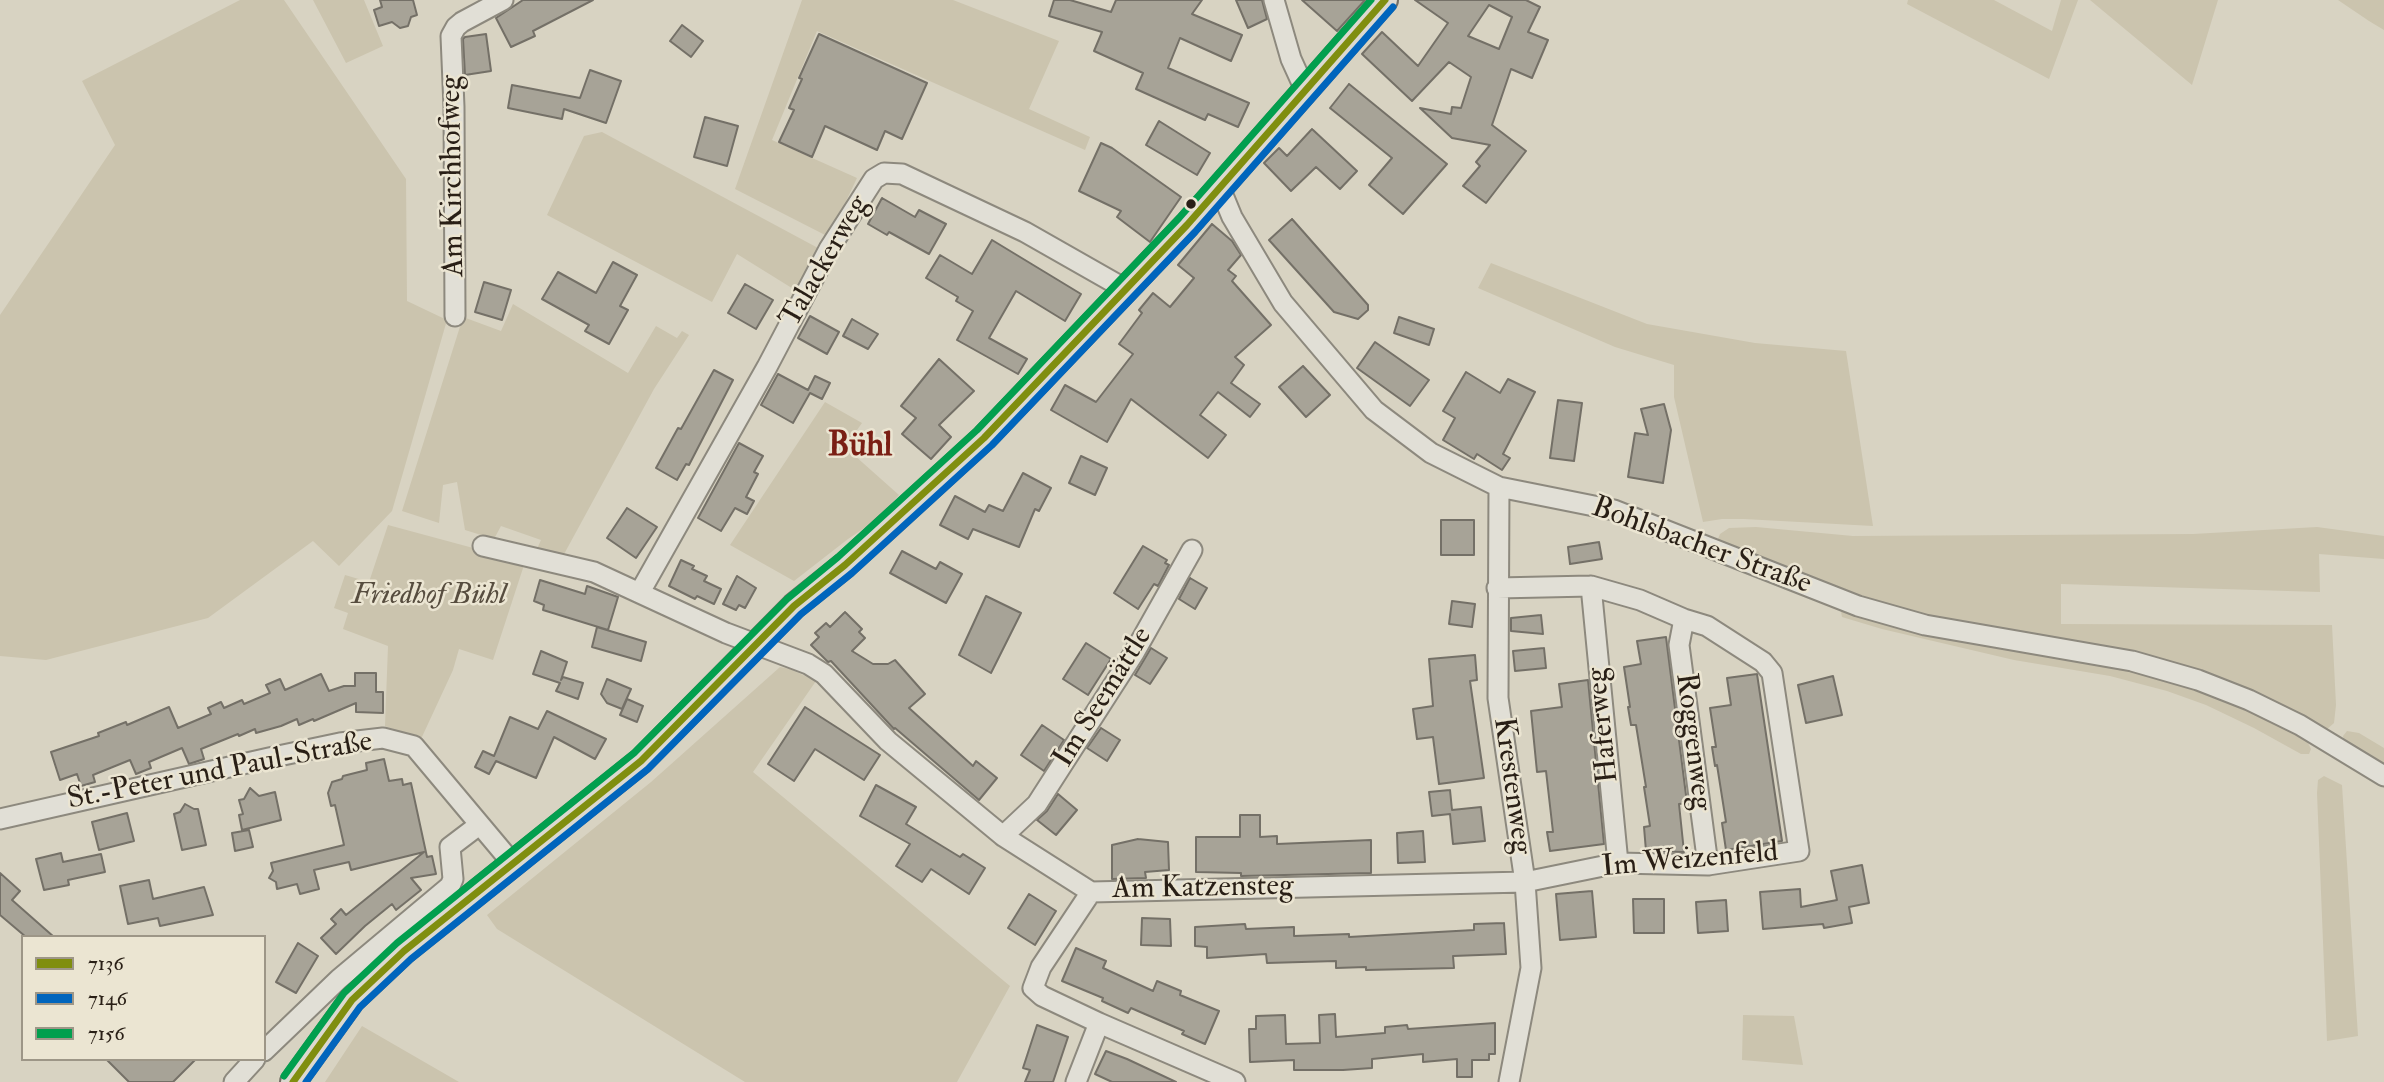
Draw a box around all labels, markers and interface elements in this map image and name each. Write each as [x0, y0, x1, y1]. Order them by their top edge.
street label: Am Kirchhofweg [434, 75, 474, 277]
street label: Talackerweg [774, 190, 878, 334]
unlabelled marker [1184, 197, 1198, 211]
district label: Bühl [828, 428, 892, 468]
street label: Bohlsbacher Straße [1586, 491, 1816, 603]
park label: Friedhof Bühl [352, 579, 506, 615]
street label: Im Seemättle [1047, 621, 1161, 775]
street label: Haferweg [1580, 666, 1628, 784]
street label: Roggenweg [1666, 671, 1718, 813]
street label: Krestenweg [1484, 715, 1538, 857]
street label: St.-Peter und Paul-Straße [65, 725, 375, 819]
street label: Im Weizenfeld [1600, 835, 1780, 887]
street label: Am Katzensteg [1112, 869, 1294, 909]
legend [21, 935, 266, 1061]
text: 7136 [88, 950, 124, 977]
text: 7146 [88, 985, 127, 1012]
text: 7156 [88, 1020, 125, 1047]

